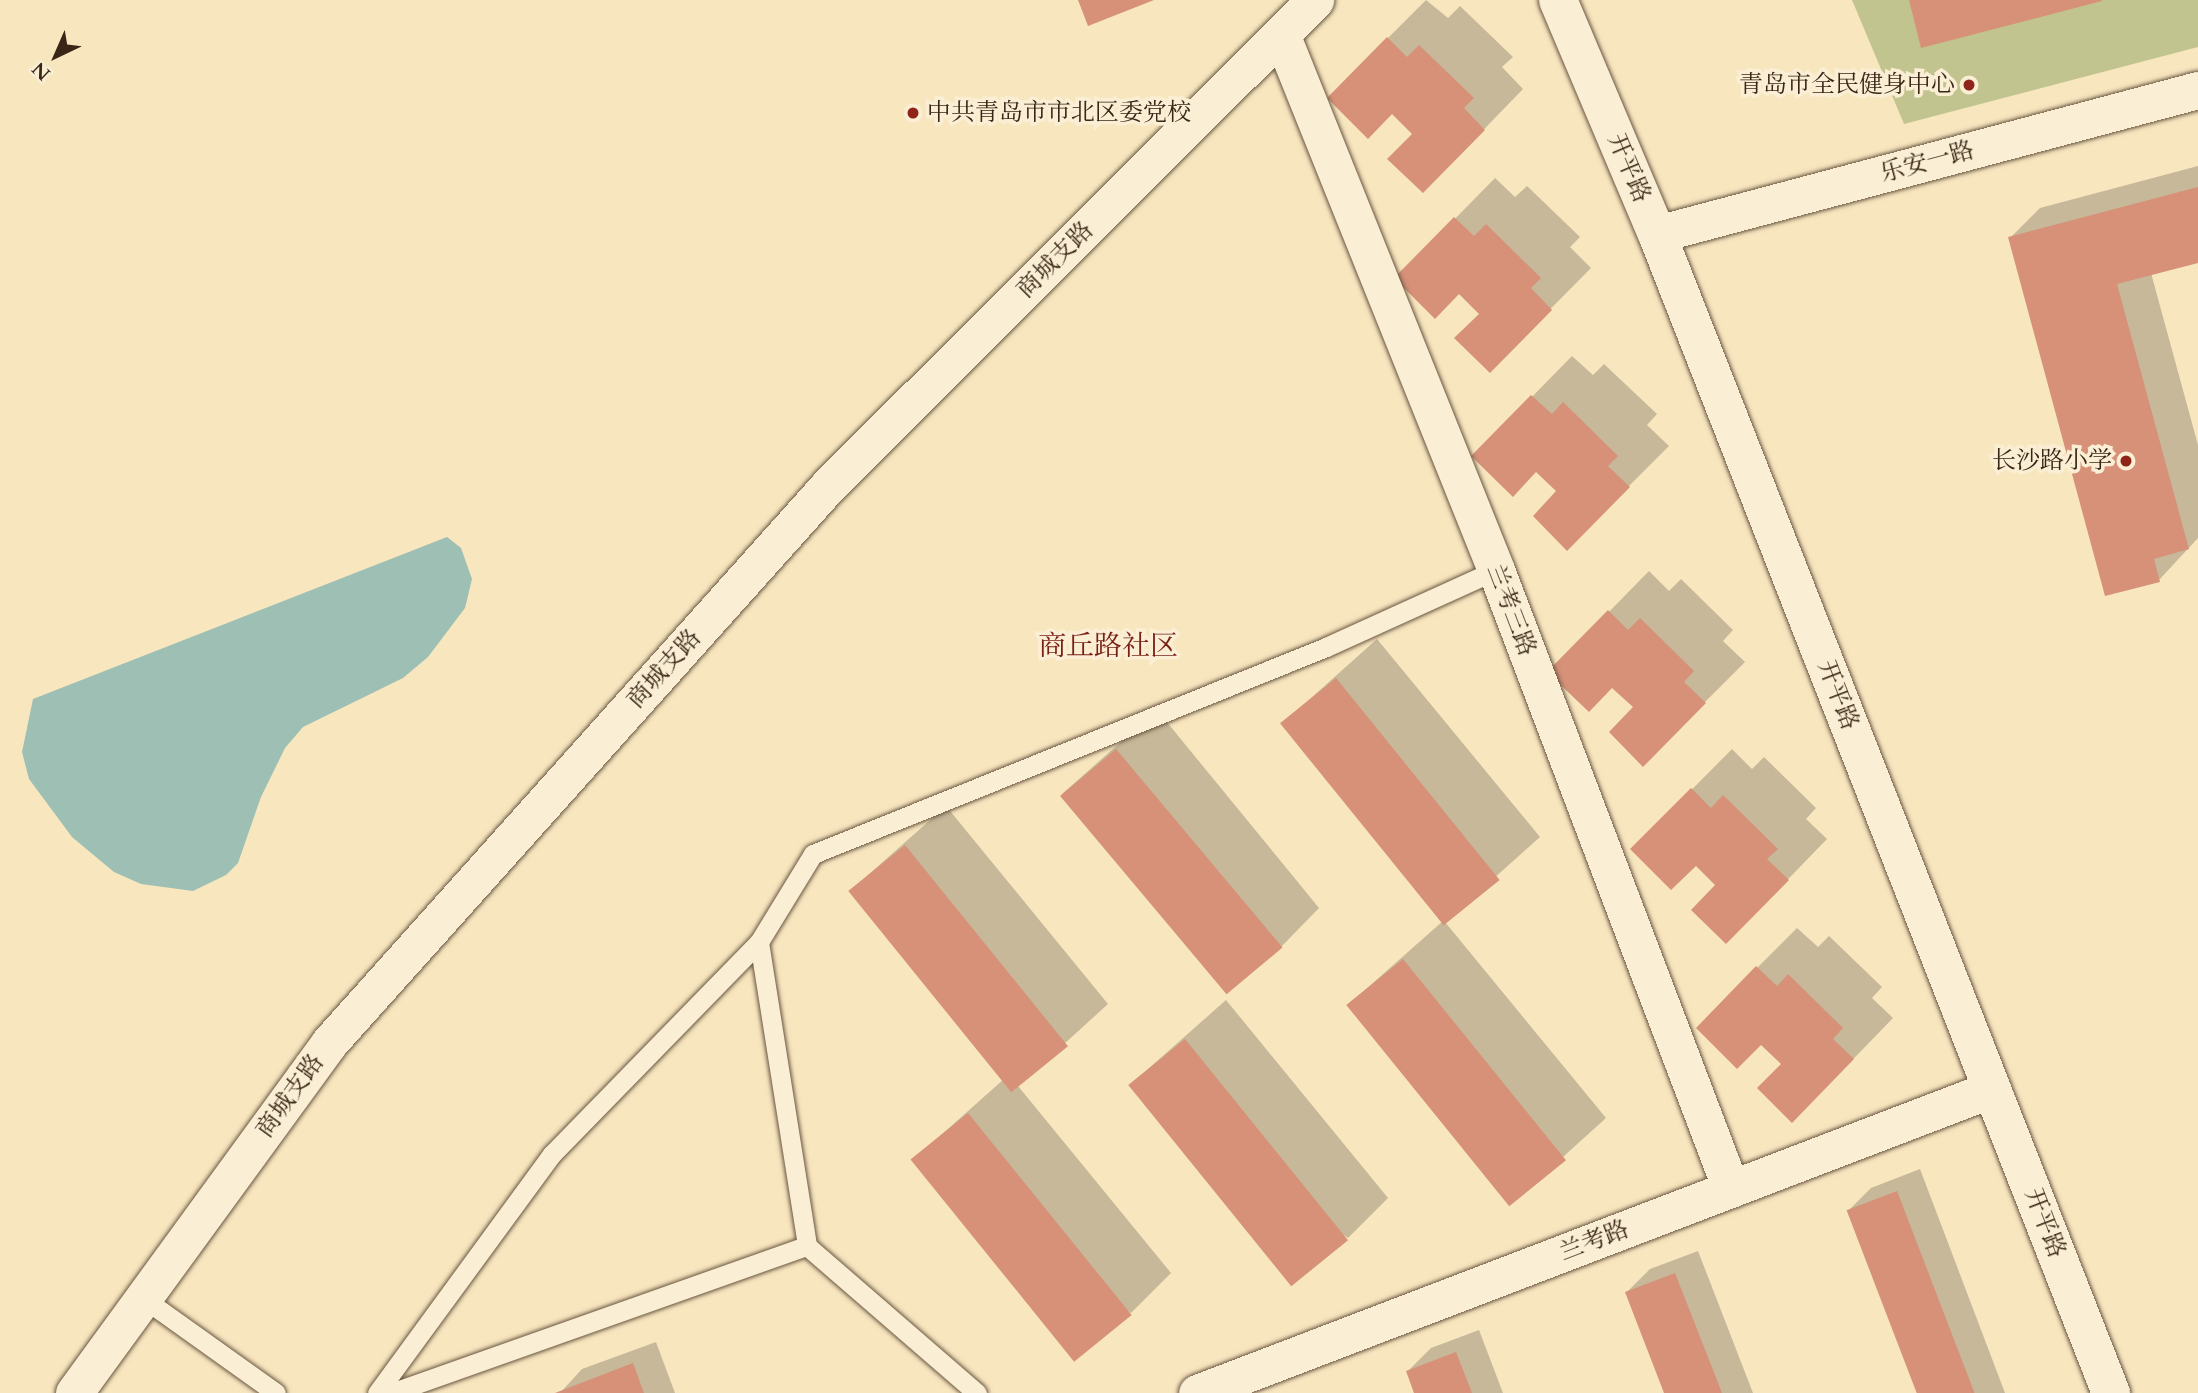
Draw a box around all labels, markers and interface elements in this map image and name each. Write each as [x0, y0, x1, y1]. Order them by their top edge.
north arrow [21, 21, 91, 91]
text: N [26, 56, 56, 86]
place label: 青岛市全民健身中心 [1739, 71, 1955, 99]
marker: 青岛市全民健身中心 [1961, 77, 1977, 93]
place label: 中共青岛市市北区委党校 [927, 99, 1191, 127]
marker: 中共青岛市市北区委党校 [905, 105, 921, 121]
street label: 开平路 [1602, 129, 1656, 207]
street label: 乐安一路 [1877, 136, 1977, 188]
street label: 商城支路 [1011, 216, 1099, 304]
place label: 长沙路小学 [1992, 447, 2112, 475]
marker: 长沙路小学 [2118, 453, 2134, 469]
street label: 兰考三路 [1480, 560, 1542, 660]
street label: 商城支路 [621, 624, 707, 714]
district label: 商丘路社区 [1038, 629, 1178, 663]
street label: 开平路 [1812, 656, 1864, 734]
street label: 商城支路 [250, 1049, 330, 1143]
street label: 开平路 [2019, 1184, 2071, 1262]
street label: 兰考路 [1555, 1215, 1633, 1267]

